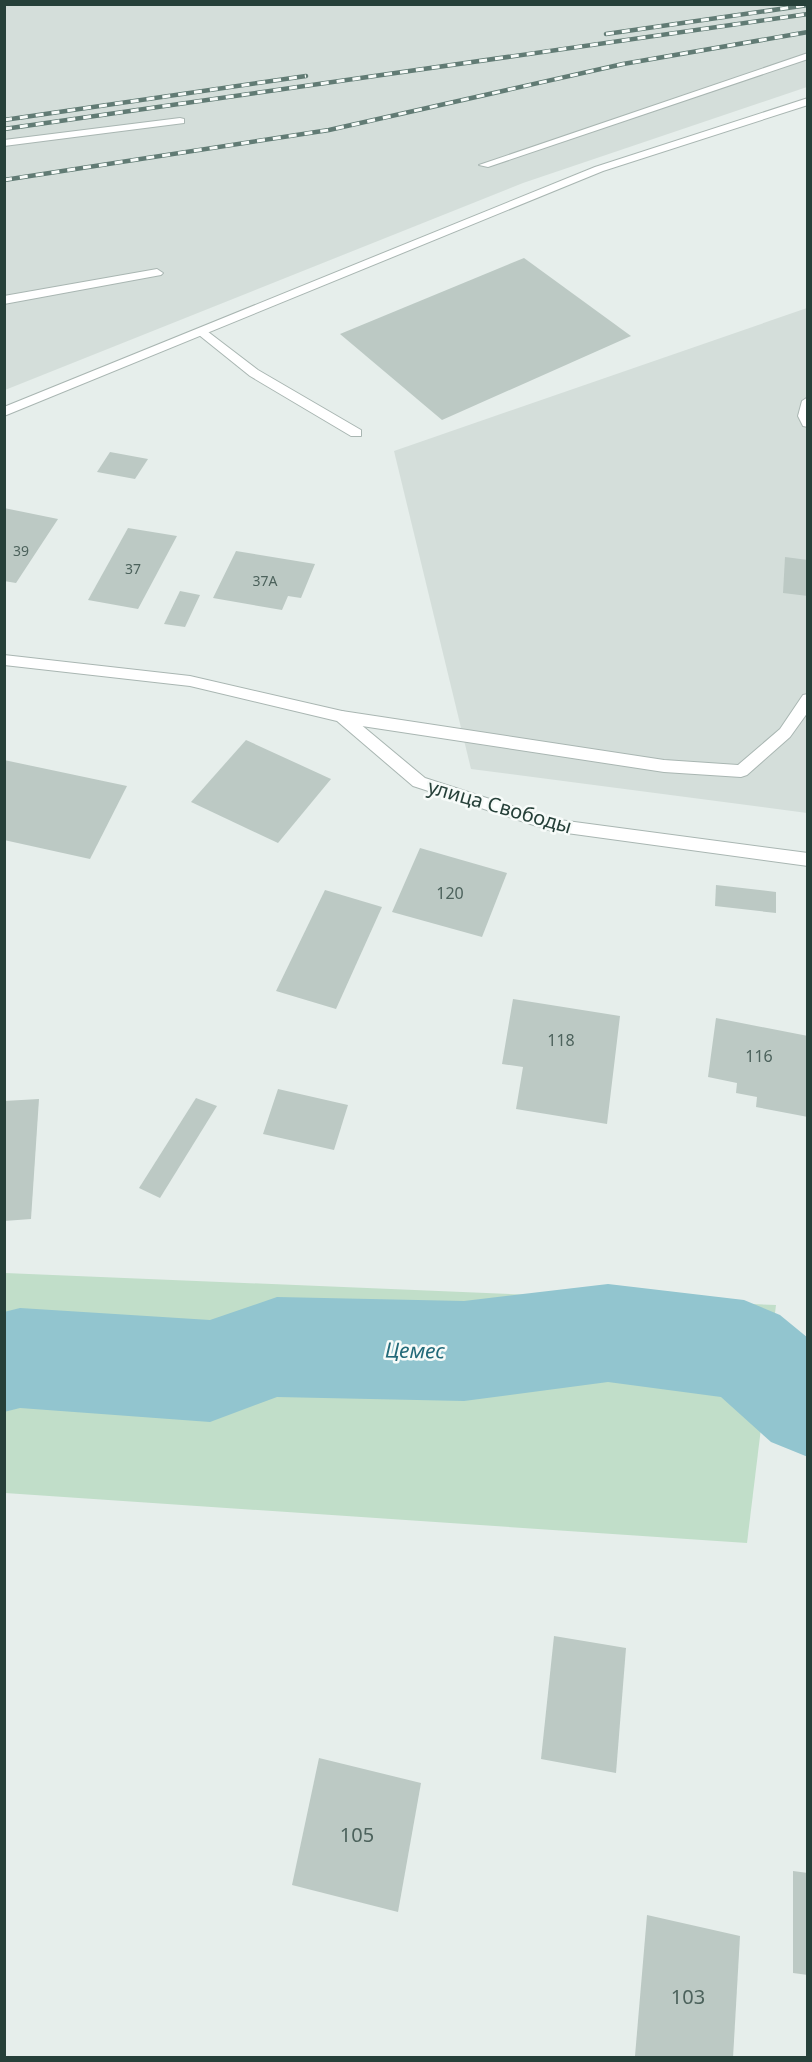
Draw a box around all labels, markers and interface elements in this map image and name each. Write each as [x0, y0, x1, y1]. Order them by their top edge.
house number: 39 [13, 541, 29, 560]
house number: 37 [125, 559, 141, 578]
house number: 37А [253, 571, 278, 590]
street label: улица Свободы [425, 773, 575, 839]
house number: 120 [436, 882, 464, 904]
house number: 118 [547, 1029, 575, 1051]
house number: 116 [745, 1045, 773, 1067]
water label: Цемес [385, 1335, 446, 1365]
house number: 105 [340, 1821, 374, 1848]
house number: 103 [671, 1983, 705, 2010]

